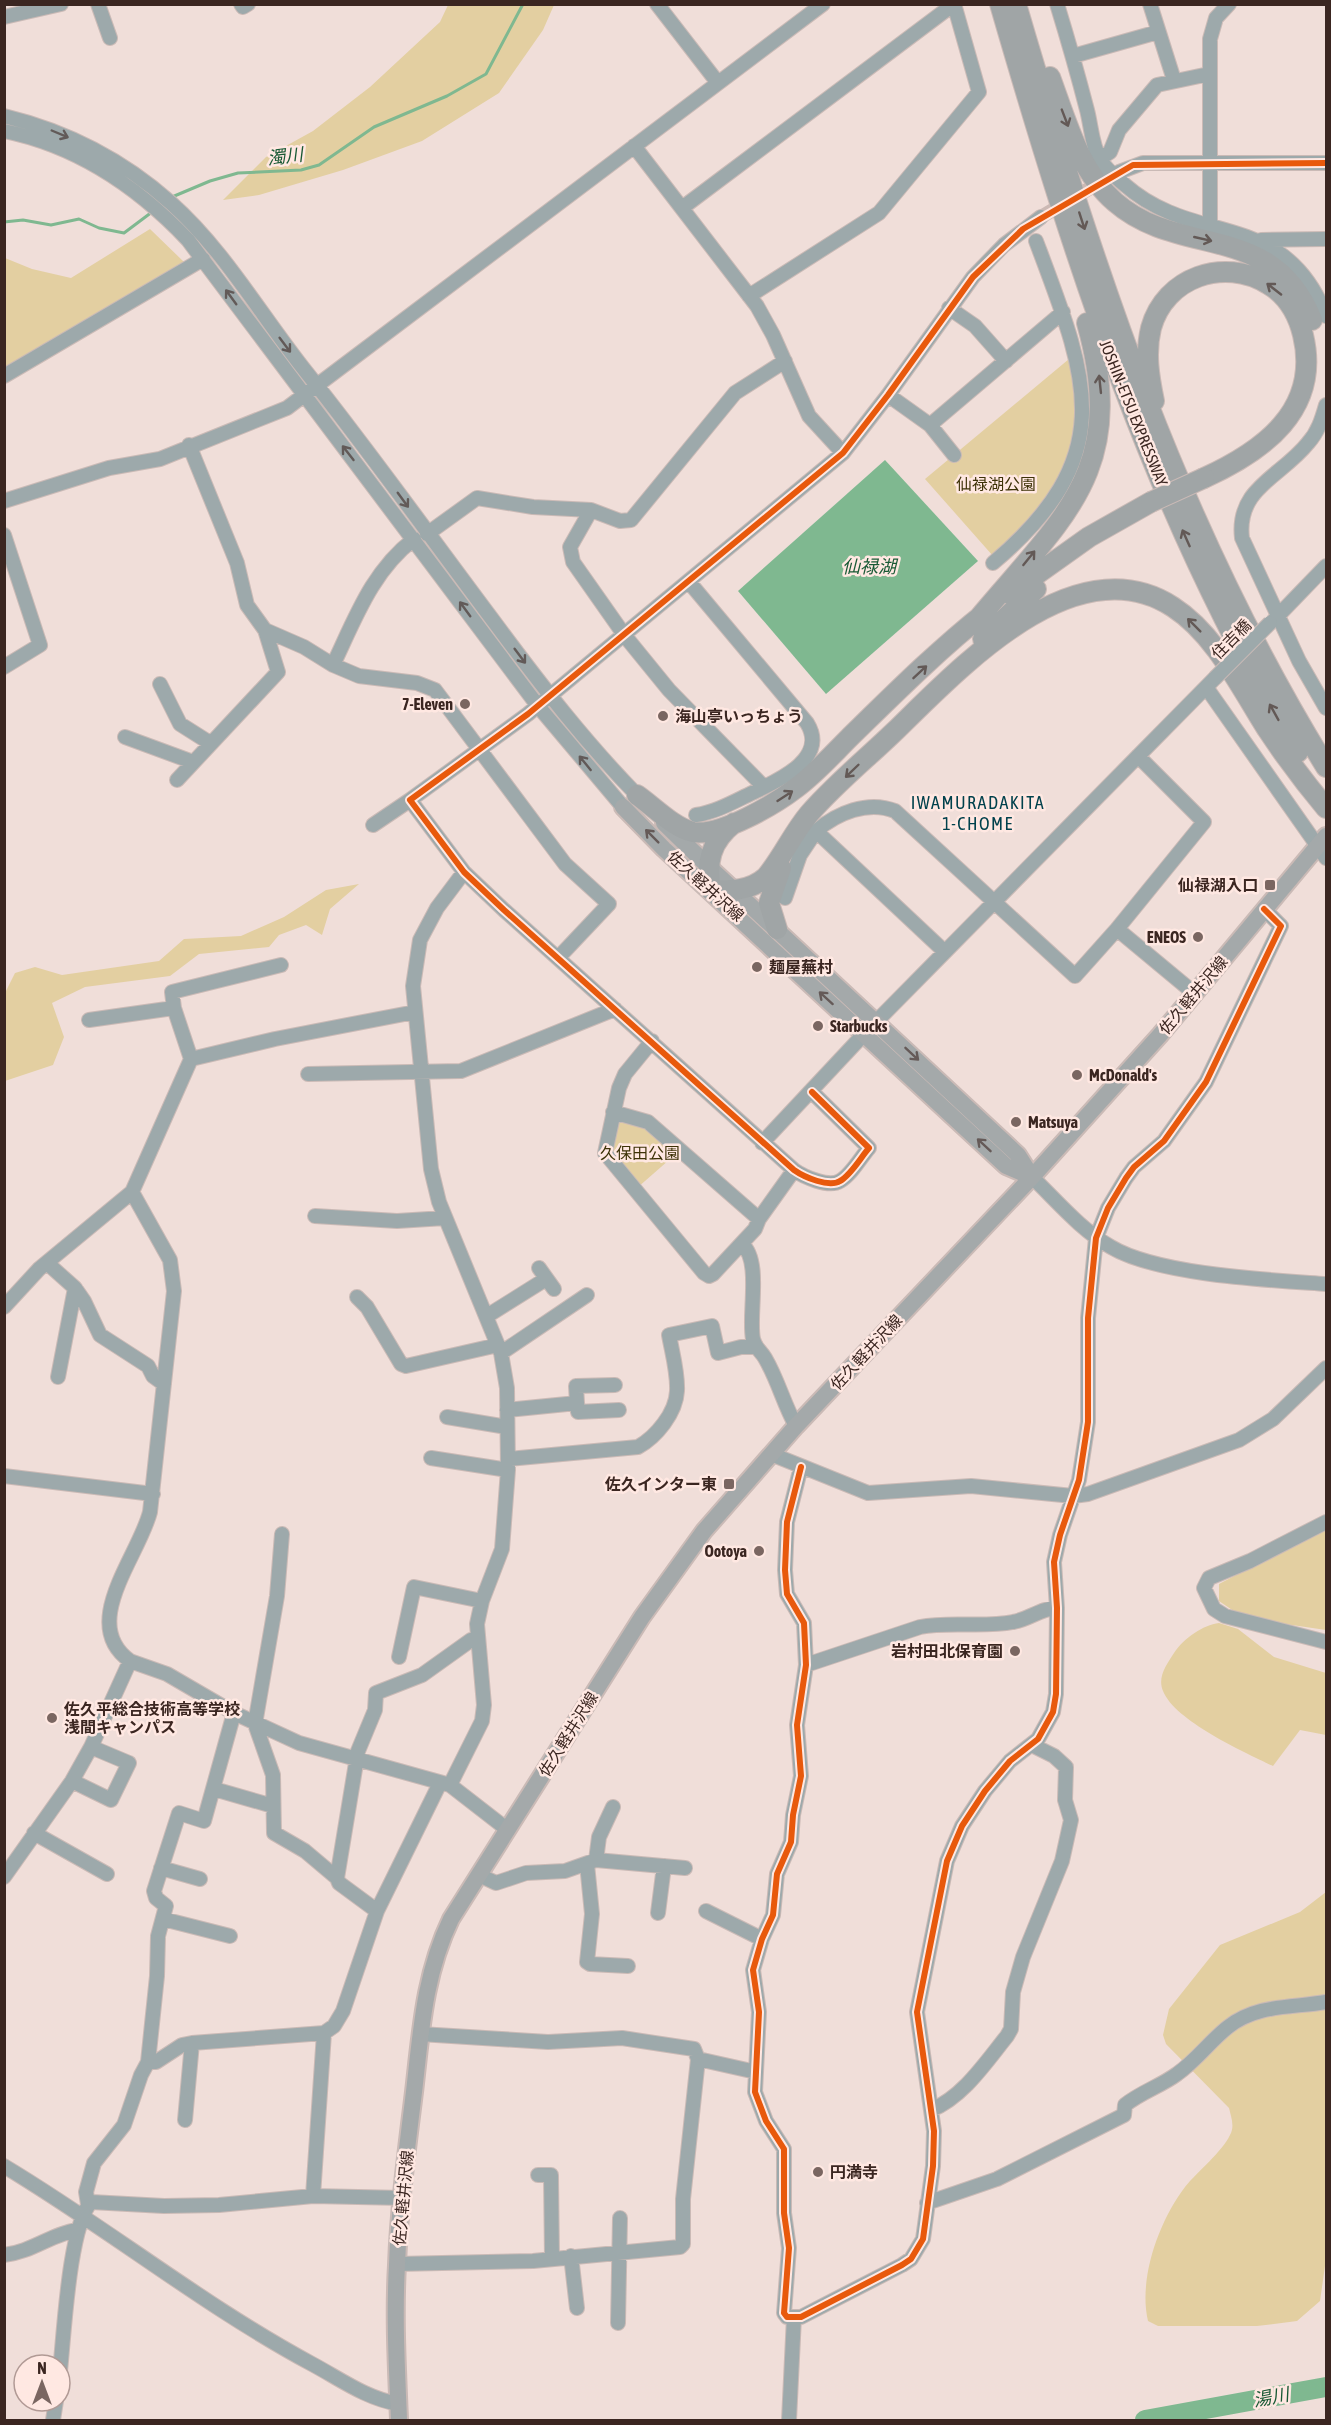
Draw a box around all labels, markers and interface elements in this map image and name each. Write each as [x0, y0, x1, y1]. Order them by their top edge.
one-way arrow [1061, 109, 1072, 127]
one-way arrow [51, 129, 69, 140]
water label: 濁川 [266, 143, 306, 169]
one-way arrow [1077, 211, 1088, 230]
one-way arrow [1193, 233, 1212, 245]
one-way arrow [1266, 283, 1282, 296]
one-way arrow [225, 290, 237, 306]
one-way arrow [279, 336, 292, 352]
street label: JOSHIN-ETSU EXPRESSWAY [1096, 337, 1172, 489]
one-way arrow [1094, 374, 1105, 394]
one-way arrow [341, 446, 354, 462]
park label: 仙禄湖公園 [956, 475, 1036, 493]
one-way arrow [397, 492, 409, 508]
one-way arrow [1180, 529, 1191, 548]
one-way arrow [1022, 550, 1035, 566]
water label: 仙禄湖 [842, 556, 899, 577]
one-way arrow [459, 601, 472, 617]
street label: 住吉橋 [1208, 616, 1254, 662]
one-way arrow [1186, 618, 1201, 633]
one-way arrow [514, 648, 526, 664]
one-way arrow [912, 665, 927, 679]
place label: 7-Eleven [402, 695, 453, 713]
marker: 7-Eleven [458, 697, 472, 711]
one-way arrow [1268, 704, 1280, 721]
place label: 海山亭いっちょう [675, 707, 803, 725]
marker: 海山亭いっちょう [656, 709, 670, 723]
one-way arrow [578, 755, 591, 771]
one-way arrow [845, 764, 860, 778]
one-way arrow [776, 790, 793, 802]
district label: IWAMURADAKITA 1-CHOME [911, 792, 1045, 834]
one-way arrow [645, 829, 660, 844]
street label: 佐久軽井沢線 [664, 847, 748, 925]
place label: 仙禄湖入口 [1177, 876, 1258, 894]
marker: 仙禄湖入口 [1263, 878, 1277, 892]
place label: ENEOS [1147, 928, 1186, 946]
marker: ENEOS [1191, 930, 1205, 944]
street label: 佐久軽井沢線 [1155, 952, 1231, 1038]
place label: 麺屋蕪村 [769, 958, 833, 976]
marker: 麺屋蕪村 [750, 960, 764, 974]
one-way arrow [819, 991, 834, 1005]
place label: Starbucks [830, 1017, 888, 1035]
marker: Starbucks [811, 1019, 825, 1033]
one-way arrow [904, 1047, 919, 1061]
place label: McDonald's [1089, 1066, 1158, 1084]
marker: McDonald's [1070, 1068, 1084, 1082]
place label: Matsuya [1028, 1113, 1078, 1131]
marker: Matsuya [1009, 1115, 1023, 1129]
one-way arrow [977, 1138, 992, 1152]
park label: 久保田公園 [600, 1144, 680, 1162]
street label: 佐久軽井沢線 [827, 1311, 905, 1393]
place label: 佐久インター東 [604, 1475, 717, 1493]
marker: 佐久インター東 [722, 1477, 736, 1491]
place label: Ootoya [704, 1542, 747, 1560]
marker: Ootoya [752, 1544, 766, 1558]
place label: 岩村田北保育園 [891, 1642, 1003, 1660]
marker: 岩村田北保育園 [1008, 1644, 1022, 1658]
street label: 佐久軽井沢線 [535, 1689, 601, 1779]
place label: 佐久平総合技術高等学校 浅間キャンパス [63, 1700, 240, 1736]
marker: 佐久平総合技術高等学校 浅間キャンパス [45, 1711, 59, 1725]
street label: 佐久軽井沢線 [390, 2149, 416, 2247]
place label: 円満寺 [830, 2163, 878, 2181]
marker: 円満寺 [811, 2165, 825, 2179]
north arrow [12, 2353, 72, 2413]
text: N [37, 2359, 47, 2377]
water label: 湯川 [1251, 2383, 1293, 2411]

